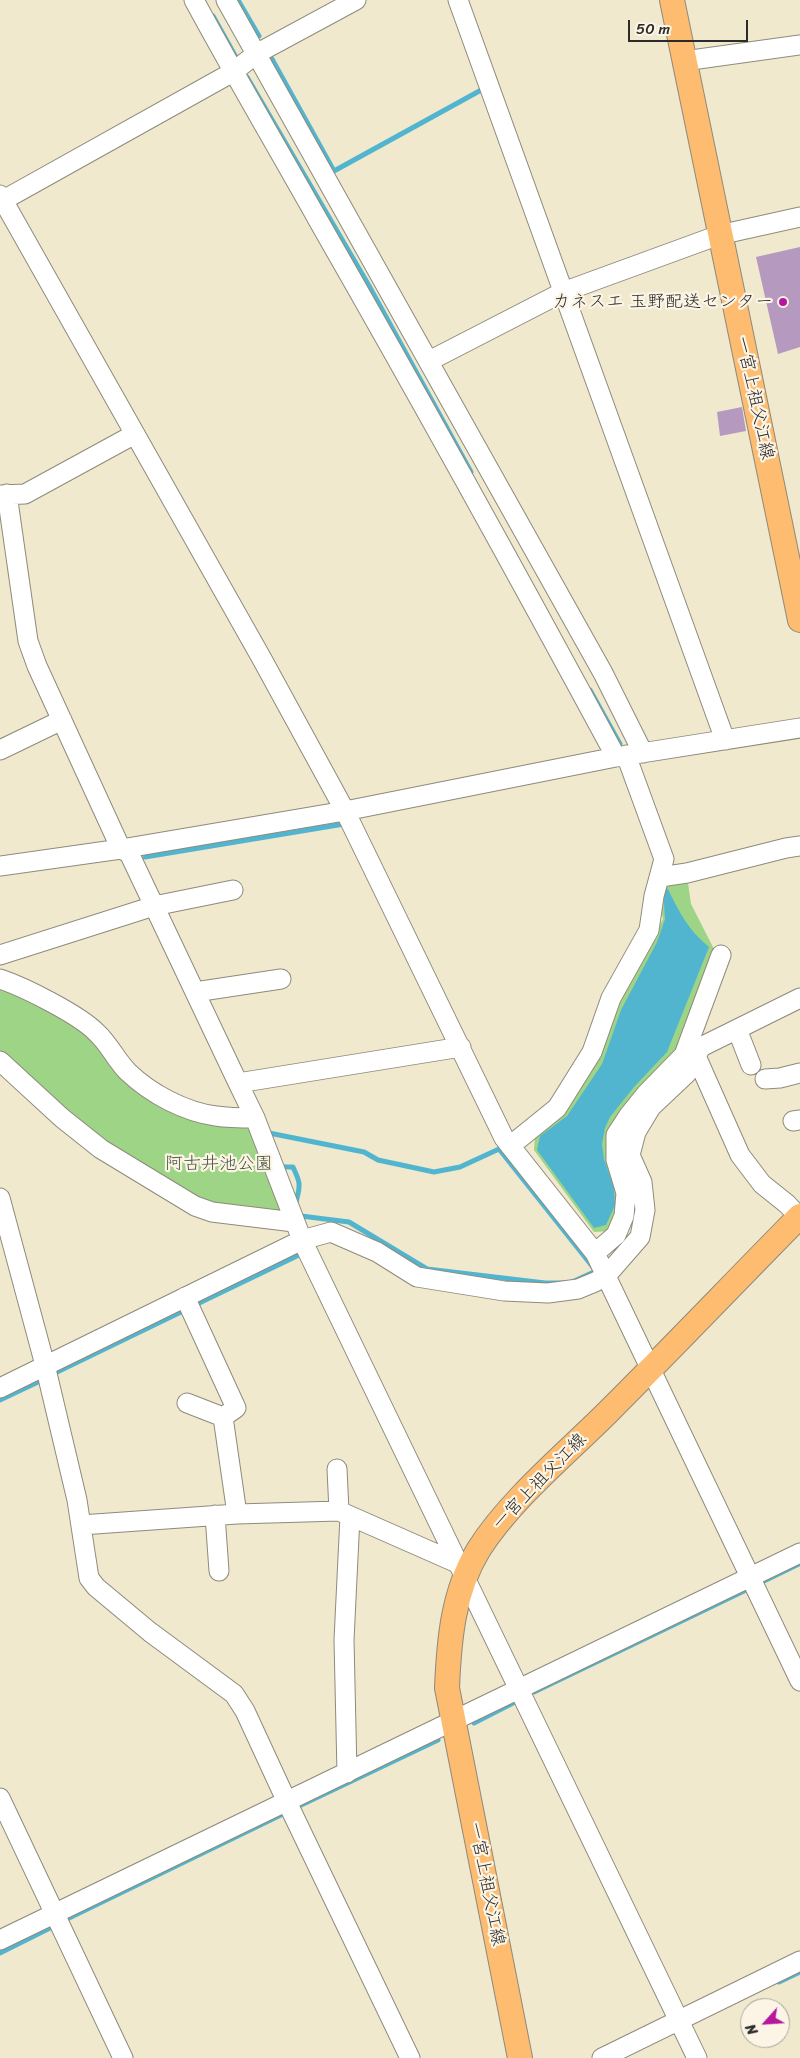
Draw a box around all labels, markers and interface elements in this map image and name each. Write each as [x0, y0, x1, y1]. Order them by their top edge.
scale bar [630, 10, 750, 42]
text: 50 m [636, 16, 670, 42]
place label: カネスエ 玉野配送センター [552, 291, 773, 313]
marker: カネスエ 玉野配送センター [777, 296, 789, 308]
street label: 一宮上祖父江線 [730, 334, 778, 462]
park label: 阿古井池公園 [165, 1153, 273, 1175]
street label: 一宮上祖父江線 [488, 1429, 592, 1535]
street label: 一宮上祖父江線 [463, 1820, 509, 1948]
north arrow [740, 1998, 790, 2048]
text: N [739, 2020, 765, 2039]

